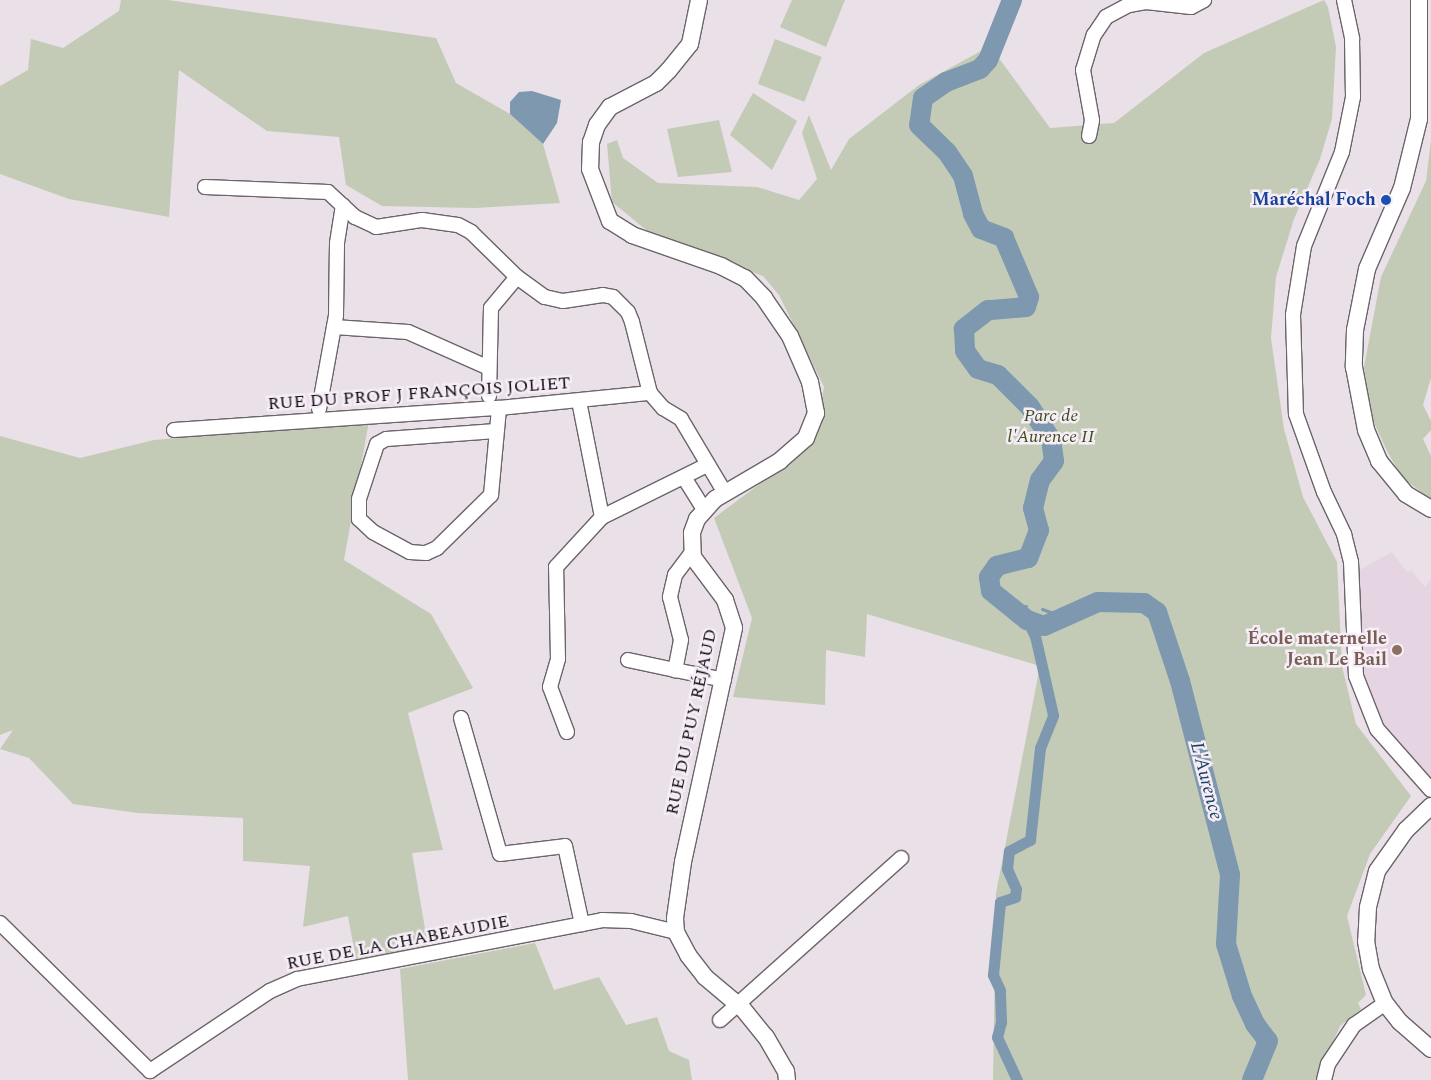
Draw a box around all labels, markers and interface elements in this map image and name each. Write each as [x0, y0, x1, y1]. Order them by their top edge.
place label: Maréchal Foch [1252, 189, 1376, 211]
marker: Maréchal Foch [1380, 194, 1392, 206]
street label: RUE DU PROF J FRANÇOIS JOLIET [267, 373, 571, 415]
park label: Parc de l'Aurence II [1008, 406, 1094, 448]
street label: RUE DU PUY RÉJAUD [662, 627, 722, 817]
place label: École maternelle Jean Le Bail [1247, 629, 1387, 672]
marker: École maternelle Jean Le Bail [1391, 644, 1403, 656]
water label: L'Aurence [1185, 739, 1227, 823]
street label: RUE DE LA CHABEAUDIE [285, 911, 511, 975]

